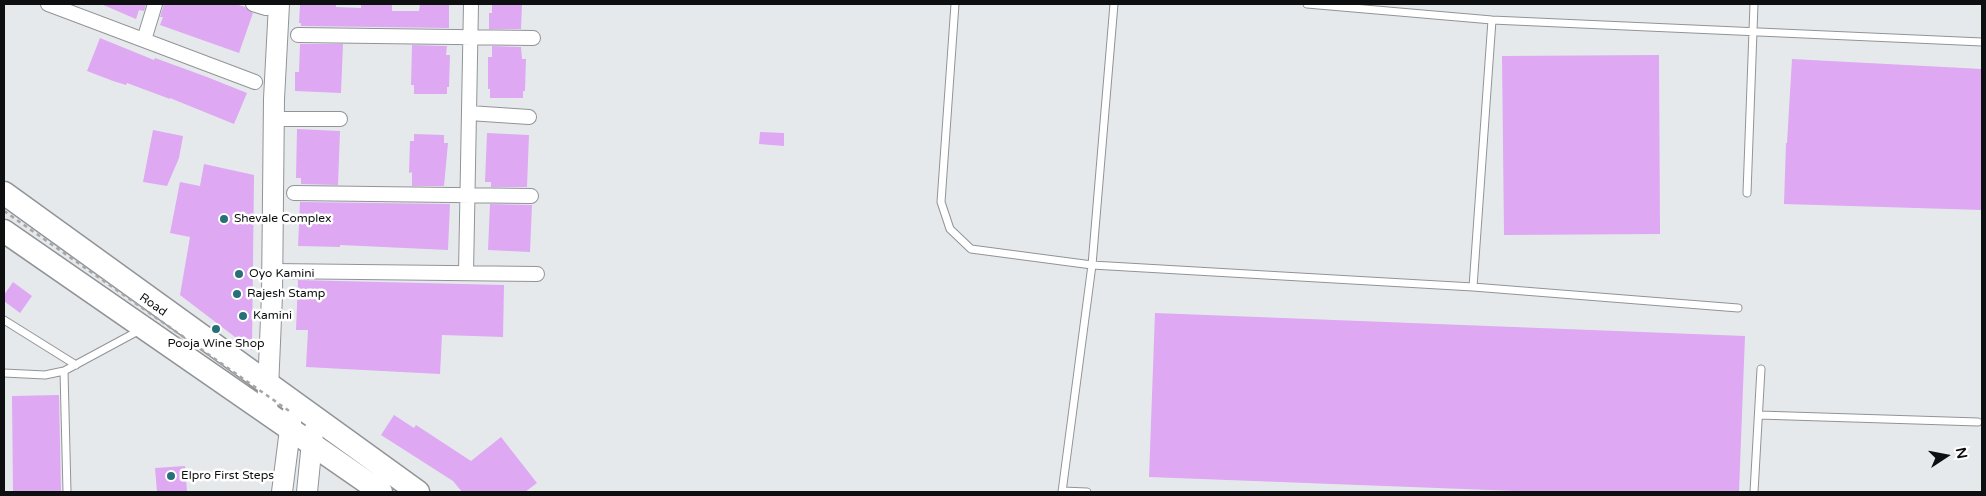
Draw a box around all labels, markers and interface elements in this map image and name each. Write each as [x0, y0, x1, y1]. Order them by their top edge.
place label: Shevale Complex [234, 212, 331, 226]
marker: Shevale Complex [218, 213, 230, 225]
place label: Oyo Kamini [249, 267, 315, 281]
marker: Oyo Kamini [233, 268, 245, 280]
place label: Rajesh Stamp [247, 287, 325, 301]
marker: Rajesh Stamp [231, 288, 243, 300]
street label: Road [137, 290, 169, 320]
place label: Kamini [253, 309, 292, 323]
marker: Kamini [237, 310, 249, 322]
marker: Pooja Wine Shop [210, 323, 222, 335]
place label: Pooja Wine Shop [167, 337, 265, 351]
north arrow [1921, 431, 1971, 481]
text: N [1952, 446, 1971, 460]
place label: Elpro First Steps [181, 469, 274, 483]
marker: Elpro First Steps [165, 470, 177, 482]

